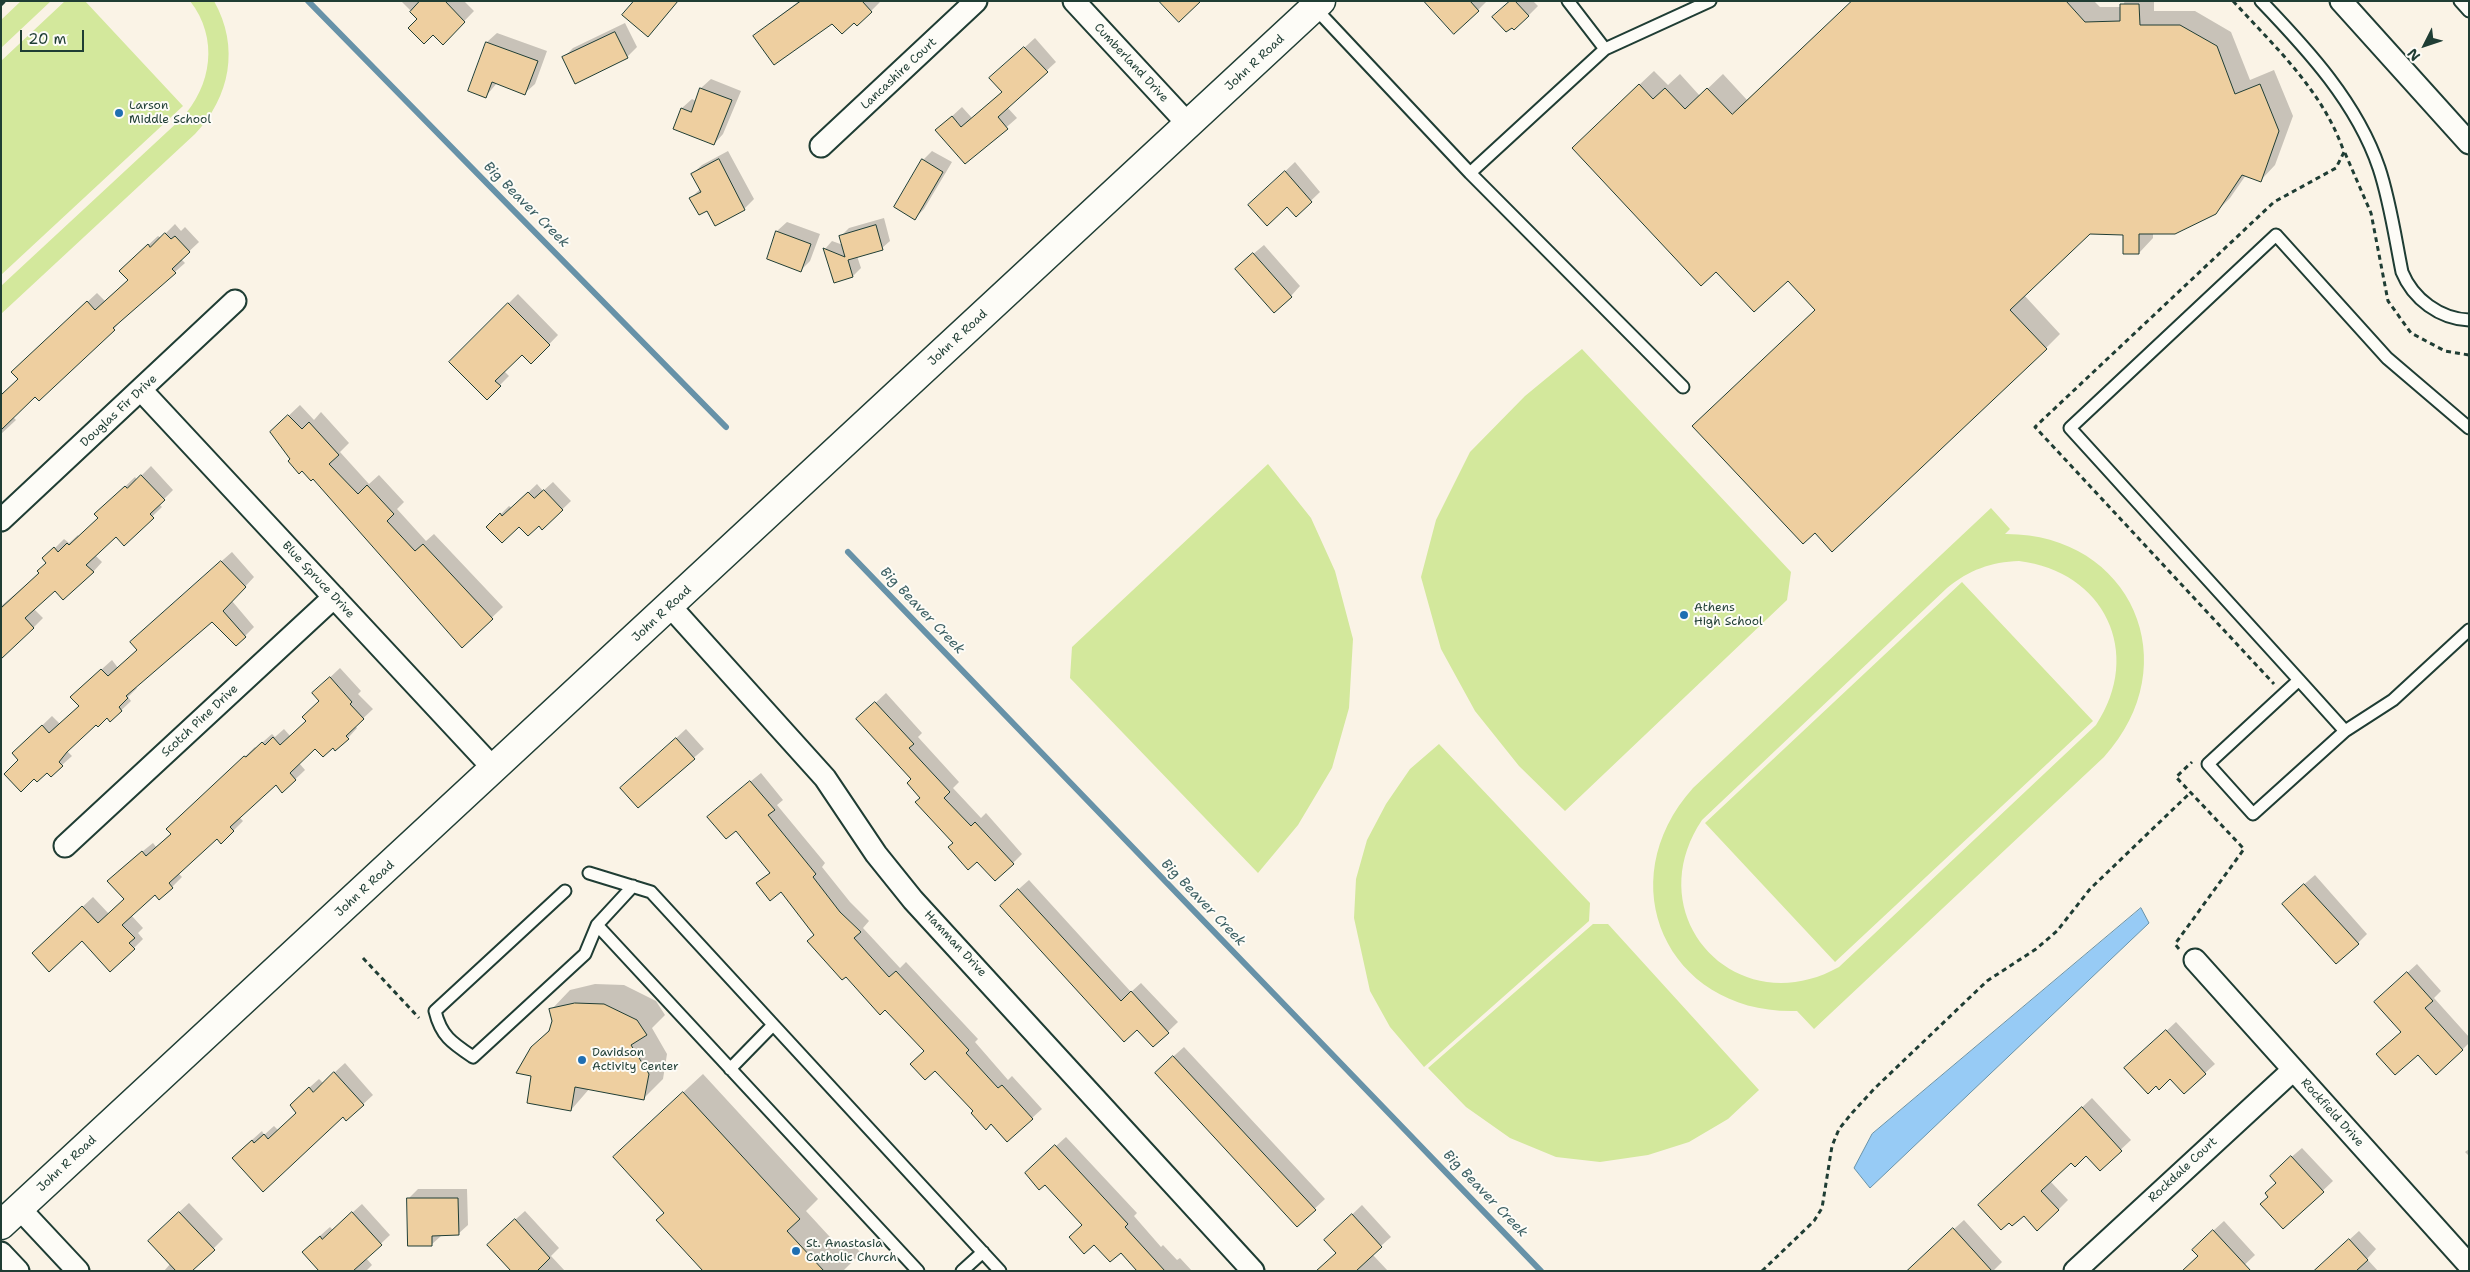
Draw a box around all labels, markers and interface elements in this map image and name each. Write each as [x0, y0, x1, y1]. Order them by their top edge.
scale bar [22, 20, 86, 52]
north arrow [2400, 20, 2450, 70]
street label: Cumberland Drive [1091, 21, 1171, 105]
text: 20 m [28, 29, 67, 49]
street label: John R Road [1222, 32, 1288, 94]
street label: Lancashire Court [858, 35, 940, 113]
text: N [2403, 45, 2424, 65]
place label: Larson Middle School [129, 99, 211, 127]
marker: Larson Middle School [113, 107, 125, 119]
water label: Big Beaver Creek [480, 159, 572, 251]
street label: John R Road [925, 307, 991, 369]
street label: Douglas Fir Drive [78, 372, 160, 450]
street label: Blue Spruce Drive [279, 539, 357, 621]
water label: Big Beaver Creek [876, 564, 968, 658]
street label: John R Road [629, 583, 695, 645]
place label: Athens High School [1694, 601, 1763, 629]
marker: Athens High School [1678, 609, 1690, 621]
street label: Scotch Pine Drive [159, 682, 241, 760]
water label: Big Beaver Creek [1157, 856, 1249, 950]
street label: John R Road [332, 858, 398, 920]
street label: Hamman Drive [921, 908, 989, 980]
place label: Davidson Activity Center [592, 1046, 679, 1074]
marker: Davidson Activity Center [576, 1054, 588, 1066]
street label: Rockfield Drive [2298, 1076, 2366, 1150]
street label: John R Road [34, 1133, 100, 1195]
street label: Rockdale Court [2146, 1134, 2220, 1206]
water label: Big Beaver Creek [1439, 1147, 1531, 1241]
place label: St. Anastasia Catholic Church [806, 1237, 897, 1265]
marker: St. Anastasia Catholic Church [790, 1245, 802, 1257]

